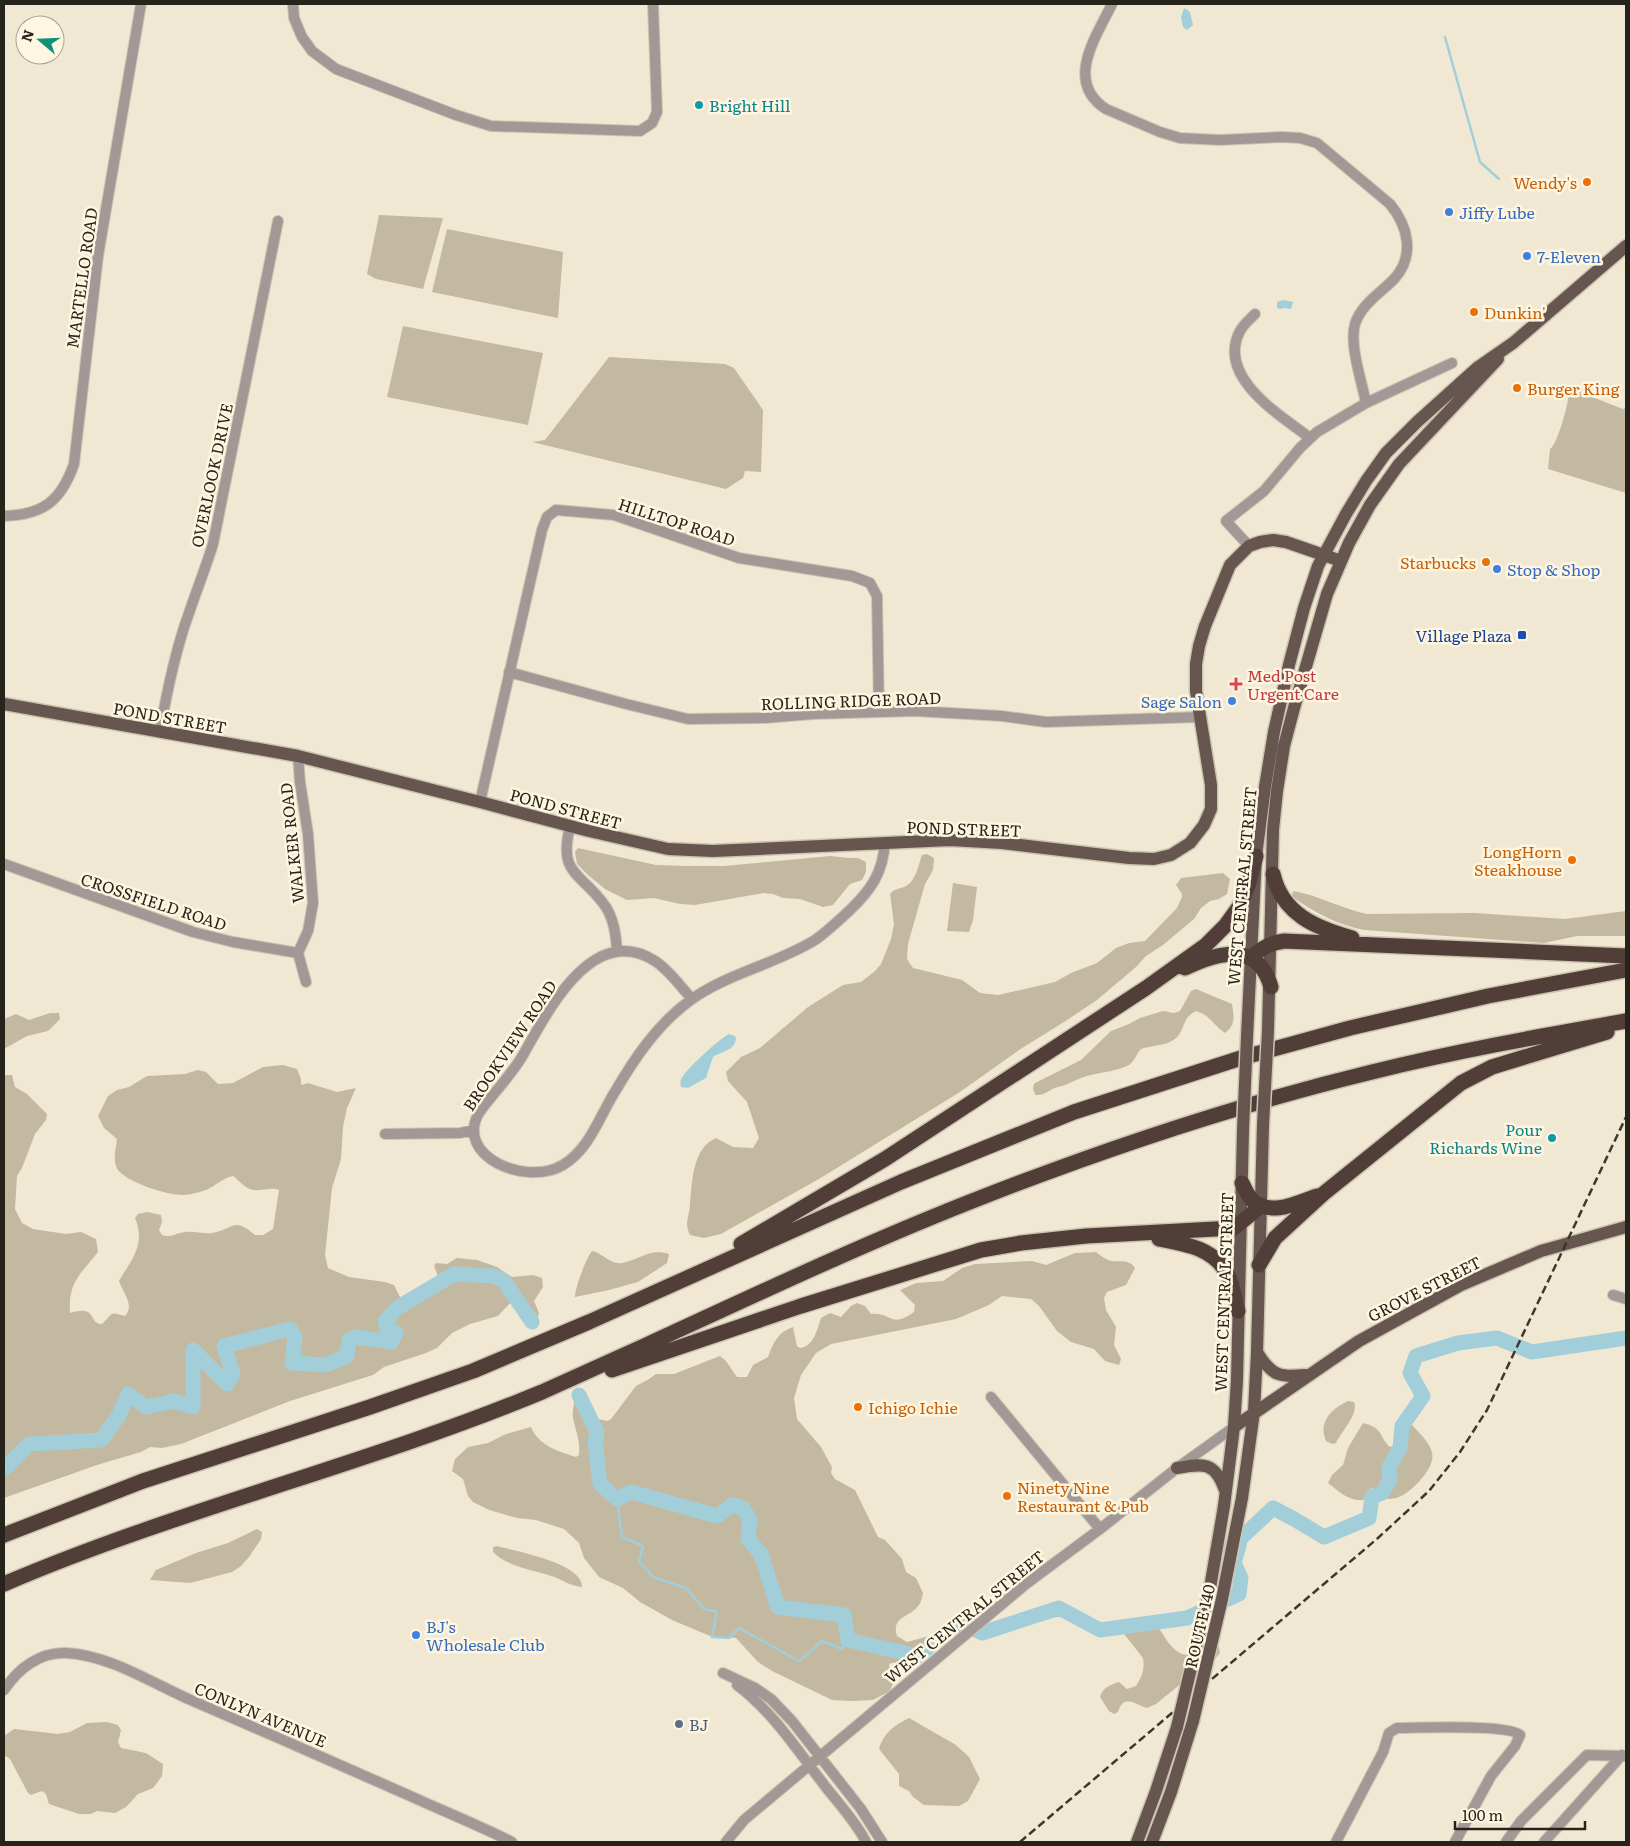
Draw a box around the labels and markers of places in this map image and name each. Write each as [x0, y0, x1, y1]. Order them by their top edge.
place label: Bright Hill [709, 93, 790, 117]
marker: Bright Hill [693, 99, 705, 111]
place label: Wendy's [1513, 170, 1577, 194]
marker: Wendy's [1581, 176, 1593, 188]
place label: Jiffy Lube [1459, 200, 1535, 224]
marker: Jiffy Lube [1443, 206, 1455, 218]
place label: 7-Eleven [1537, 244, 1601, 268]
marker: 7-Eleven [1521, 250, 1533, 262]
place label: Dunkin' [1484, 300, 1546, 324]
marker: Dunkin' [1468, 306, 1480, 318]
place label: Burger King [1527, 376, 1620, 400]
marker: Burger King [1511, 382, 1523, 394]
place label: Starbucks [1400, 550, 1476, 574]
marker: Starbucks [1480, 556, 1492, 568]
place label: Stop & Shop [1507, 557, 1601, 581]
marker: Stop & Shop [1491, 563, 1503, 575]
place label: Village Plaza [1416, 623, 1512, 647]
marker: Village Plaza [1516, 629, 1528, 641]
place label: Med Post Urgent Care [1247, 663, 1339, 705]
marker: Med Post Urgent Care [1229, 677, 1243, 691]
place label: Sage Salon [1141, 689, 1222, 713]
marker: Sage Salon [1226, 695, 1238, 707]
place label: LongHorn Steakhouse [1474, 839, 1562, 881]
marker: LongHorn Steakhouse [1566, 854, 1578, 866]
place label: Pour Richards Wine [1429, 1117, 1542, 1159]
marker: Pour Richards Wine [1546, 1132, 1558, 1144]
place label: Ichigo Ichie [868, 1395, 958, 1419]
marker: Ichigo Ichie [852, 1401, 864, 1413]
place label: Ninety Nine Restaurant & Pub [1017, 1475, 1149, 1517]
marker: Ninety Nine Restaurant & Pub [1001, 1490, 1013, 1502]
place label: BJ's Wholesale Club [426, 1614, 545, 1656]
marker: BJ's Wholesale Club [410, 1629, 422, 1641]
place label: BJ [689, 1712, 708, 1736]
marker: BJ [673, 1718, 685, 1730]

